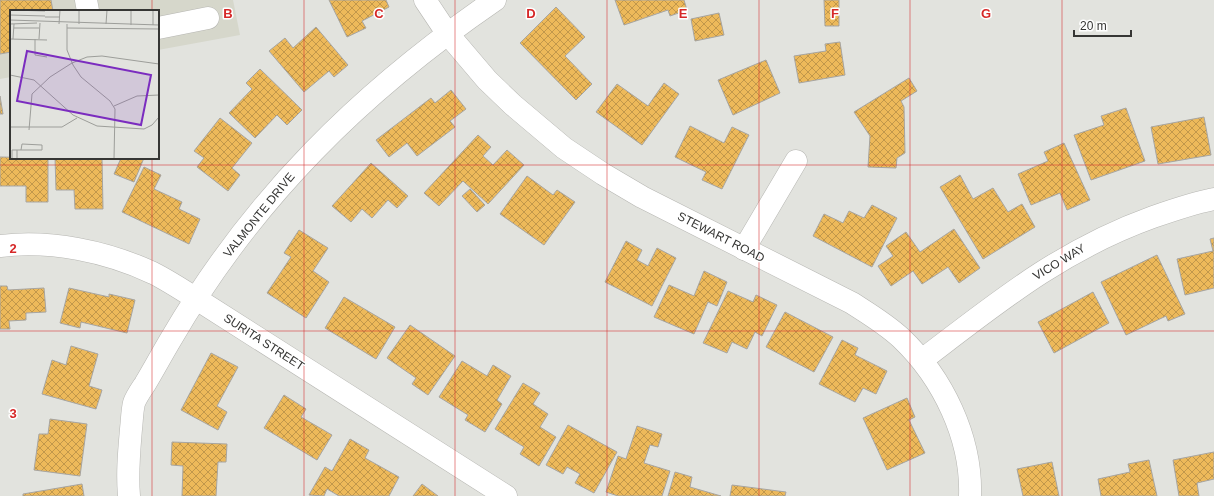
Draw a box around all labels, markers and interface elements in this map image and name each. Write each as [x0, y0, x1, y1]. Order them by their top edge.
text: B [223, 6, 233, 21]
text: C [374, 6, 384, 21]
text: D [526, 6, 536, 21]
text: E [679, 6, 688, 21]
text: F [831, 6, 839, 21]
text: G [981, 6, 991, 21]
inset map [10, 10, 159, 159]
scale bar [1074, 12, 1131, 38]
text: 20 m [1080, 19, 1107, 33]
street label: VALMONTE DRIVE [220, 170, 298, 260]
street label: STEWART ROAD [675, 209, 767, 265]
text: 2 [9, 241, 17, 256]
street label: VICO WAY [1030, 241, 1088, 283]
street label: SURITA STREET [221, 311, 307, 374]
text: 3 [9, 406, 17, 421]

